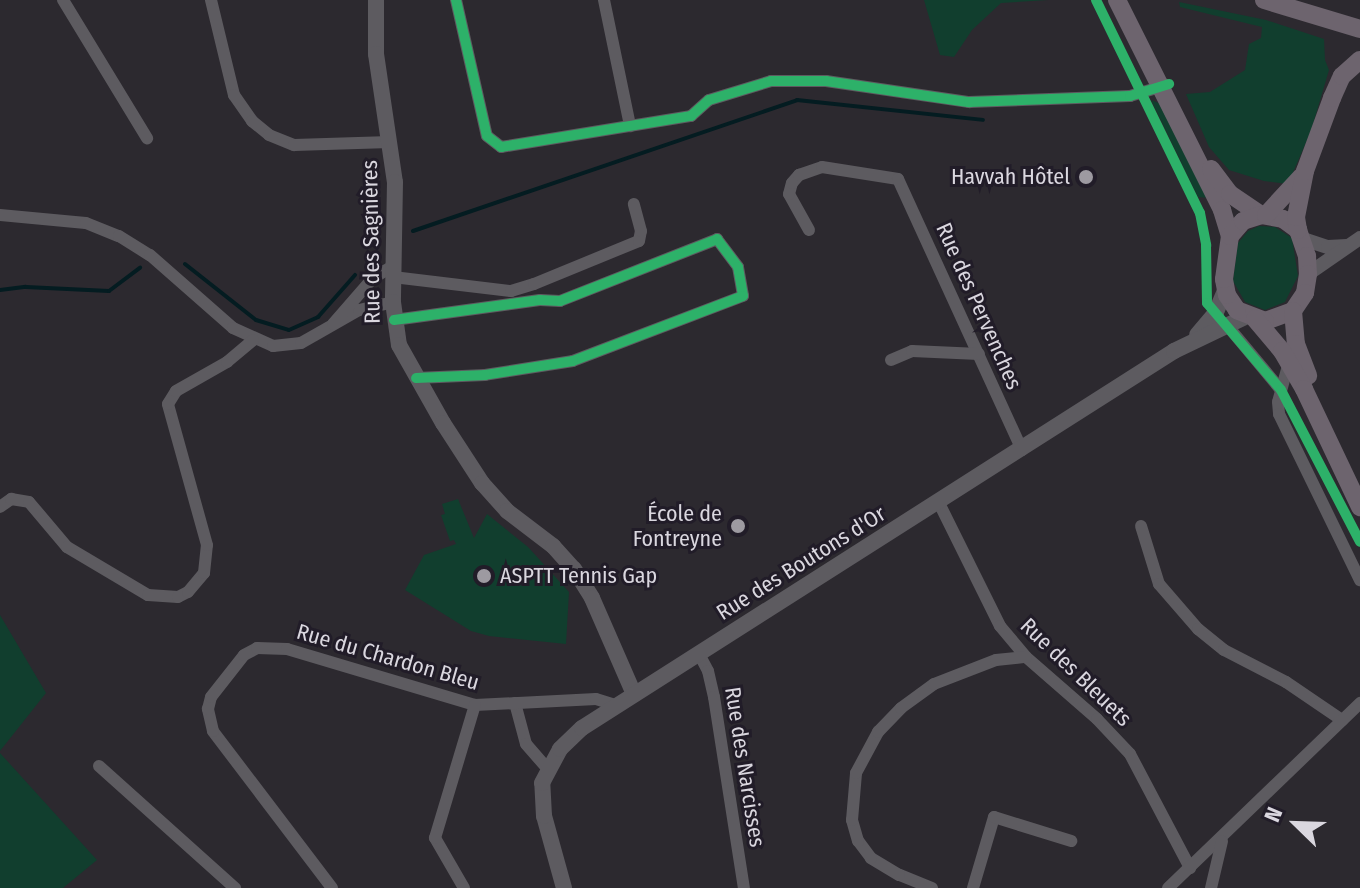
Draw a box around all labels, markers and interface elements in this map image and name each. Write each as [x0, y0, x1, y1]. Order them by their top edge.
street label: Rue des Sagnières [356, 160, 386, 324]
place label: Havvah Hôtel [951, 164, 1070, 190]
marker: Havvah Hôtel [1077, 168, 1095, 186]
street label: Rue des Pervenches [930, 219, 1028, 393]
place label: École de Fontreyne [633, 500, 722, 552]
street label: Rue des Boutons d'Or [712, 500, 890, 626]
marker: École de Fontreyne [729, 517, 747, 535]
place label: ASPTT Tennis Gap [500, 563, 657, 589]
marker: ASPTT Tennis Gap [475, 567, 493, 585]
street label: Rue des Bleuets [1015, 612, 1137, 732]
street label: Rue du Chardon Bleu [294, 618, 482, 696]
street label: Rue des Narcisses [719, 685, 771, 849]
north arrow [1256, 784, 1336, 864]
text: N [1258, 803, 1288, 826]

